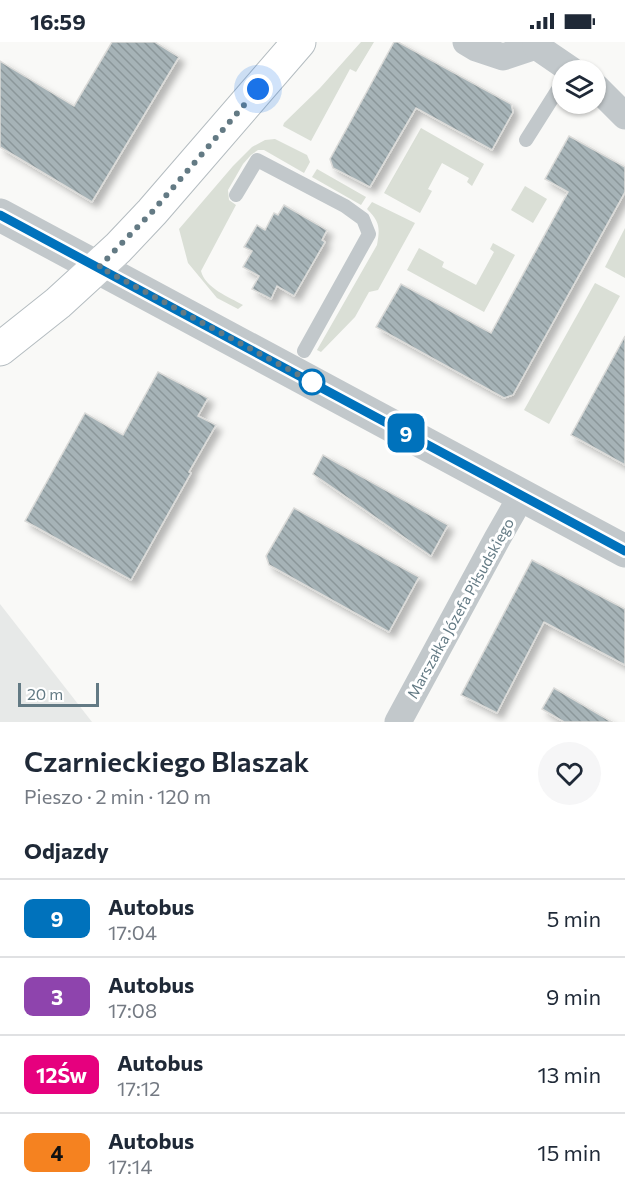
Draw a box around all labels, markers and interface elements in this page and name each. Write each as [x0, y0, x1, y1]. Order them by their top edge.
text: 16:59 [30, 8, 86, 35]
map controls [552, 60, 606, 114]
button: layers [552, 60, 606, 114]
your location [243, 74, 273, 104]
unlabelled marker [299, 369, 325, 395]
line badge: 9 [386, 414, 426, 452]
text: 9 [400, 421, 412, 446]
street label: Marszałka Józefa Piłsudskiego [403, 515, 517, 701]
scale bar [18, 680, 99, 708]
text: 20 m [27, 684, 63, 703]
button: heart [538, 742, 601, 805]
text: Czarnieckiego Blaszak [24, 744, 309, 778]
text: Pieszo · 2 min · 120 m [24, 784, 211, 808]
text: Odjazdy [24, 837, 109, 864]
text: Autobus [108, 893, 194, 920]
text: 5 min [547, 905, 601, 932]
text: 9 [51, 906, 63, 931]
text: 17:04 [108, 920, 157, 944]
text: Autobus [108, 971, 194, 998]
text: 9 min [546, 983, 601, 1010]
text: 3 [51, 984, 63, 1009]
text: 17:08 [108, 998, 157, 1022]
text: Autobus [117, 1049, 203, 1076]
text: 13 min [537, 1061, 601, 1088]
text: 12Św [36, 1062, 87, 1087]
text: 17:12 [117, 1076, 160, 1100]
text: Autobus [108, 1127, 194, 1154]
text: 15 min [537, 1139, 601, 1166]
text: 4 [51, 1140, 63, 1165]
text: 17:14 [108, 1154, 152, 1178]

